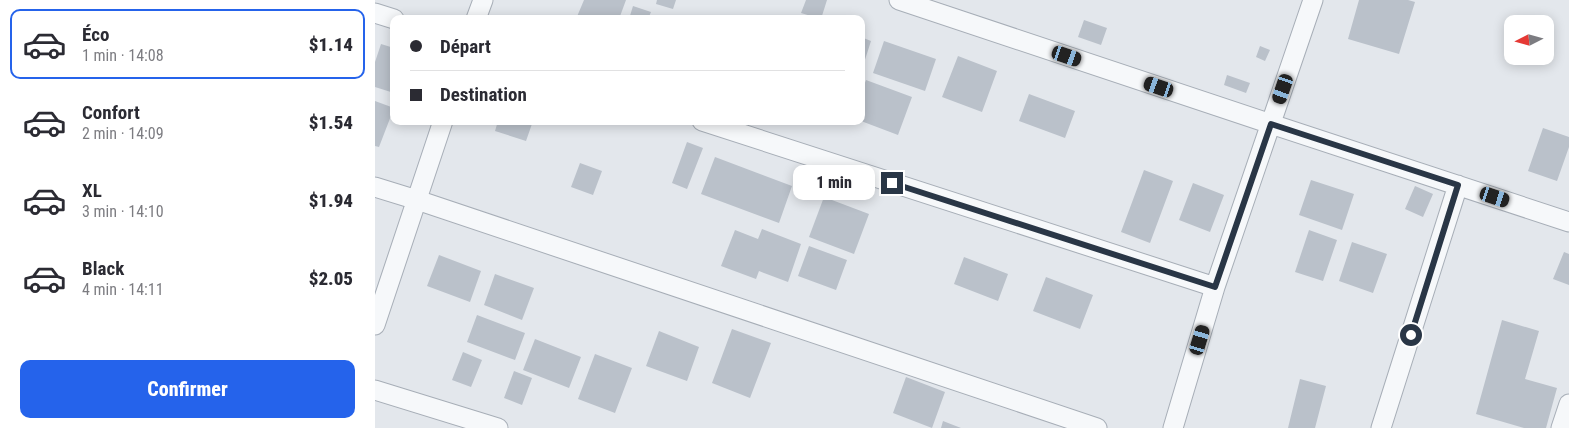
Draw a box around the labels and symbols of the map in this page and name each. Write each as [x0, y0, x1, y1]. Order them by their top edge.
north arrow [1504, 15, 1554, 65]
car [1050, 44, 1083, 68]
car [1271, 72, 1294, 106]
car [1142, 75, 1175, 99]
callout: 1 min [792, 166, 875, 200]
route end [881, 172, 903, 194]
car [1478, 185, 1511, 209]
car [1188, 323, 1211, 357]
route start [1400, 324, 1422, 346]

